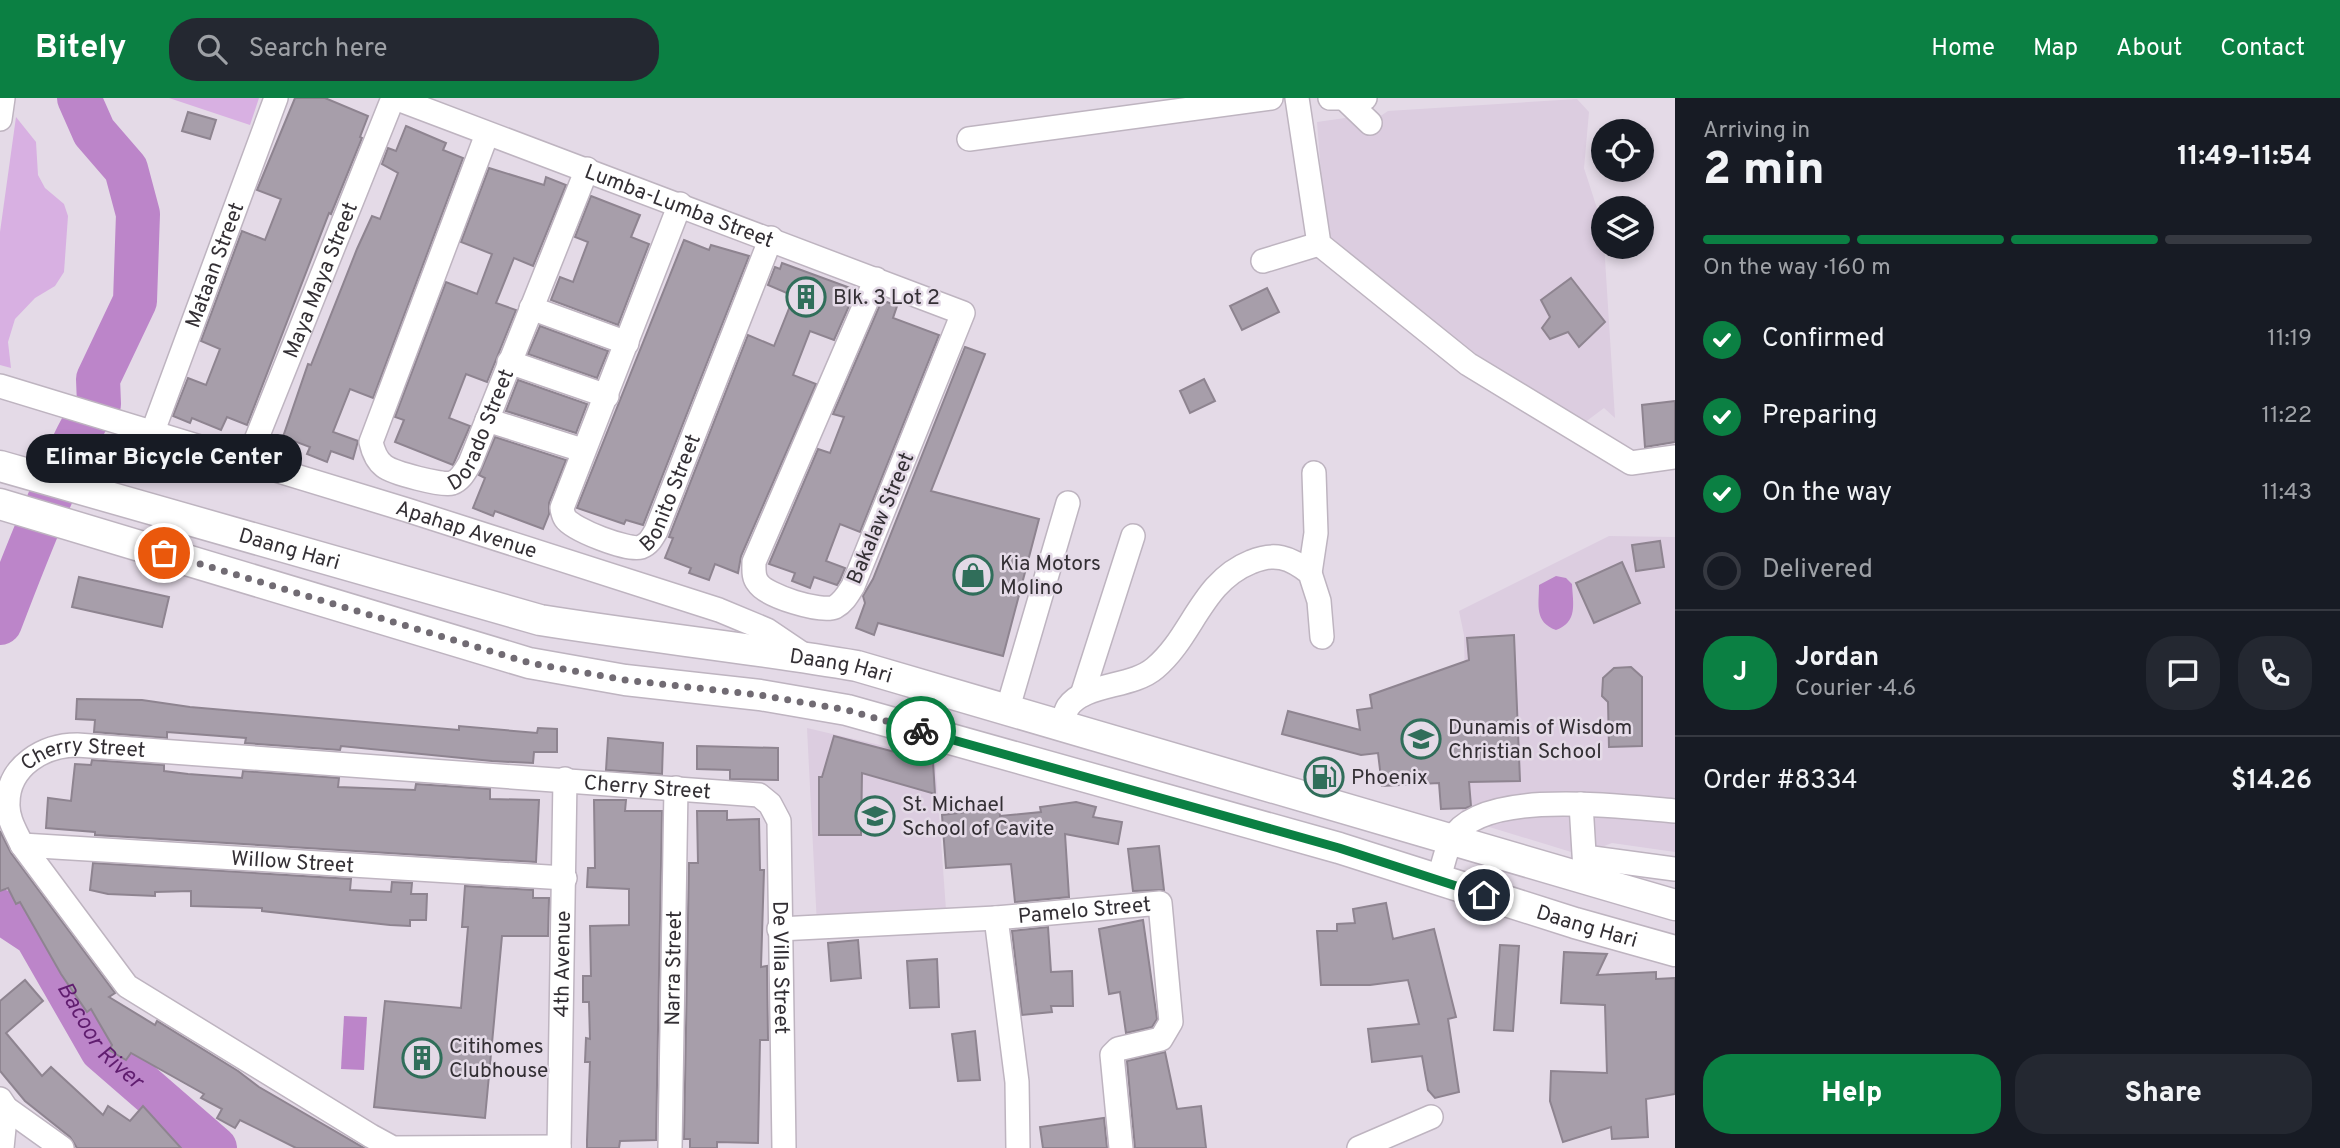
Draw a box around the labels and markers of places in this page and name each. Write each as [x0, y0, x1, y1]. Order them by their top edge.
building icon: Blk. 3 Lot 2 [785, 276, 827, 318]
place label: Blk. 3 Lot 2 [833, 285, 940, 312]
callout: Elimar Bicycle Center [26, 434, 302, 483]
pin [134, 523, 194, 583]
place label: Kia Motors Molino [1000, 551, 1101, 602]
shop icon: Kia Motors Molino [952, 554, 994, 596]
place label: Dunamis of Wisdom Christian School [1448, 715, 1632, 766]
school or university icon: Dunamis of Wisdom Christian School [1400, 718, 1442, 760]
fuel station icon: Phoenix [1303, 756, 1345, 798]
place label: Phoenix [1351, 765, 1428, 792]
place label: St. Michael School of Cavite [902, 792, 1054, 843]
school or university icon: St. Michael School of Cavite [854, 795, 896, 837]
pin [1454, 865, 1514, 925]
place label: Citihomes Clubhouse [449, 1034, 548, 1085]
building icon: Citihomes Clubhouse [401, 1037, 443, 1079]

